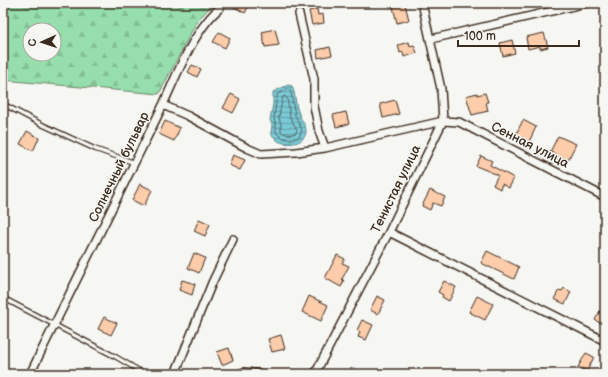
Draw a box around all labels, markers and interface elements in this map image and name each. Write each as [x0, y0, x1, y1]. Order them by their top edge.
north arrow [22, 22, 62, 62]
scale bar [458, 22, 579, 48]
text: 100 m [464, 29, 496, 44]
text: С [26, 38, 39, 47]
street label: Солнечный бульвар [85, 109, 153, 225]
street label: Сенная улица [488, 119, 572, 172]
street label: Тенистая улица [368, 142, 424, 236]

